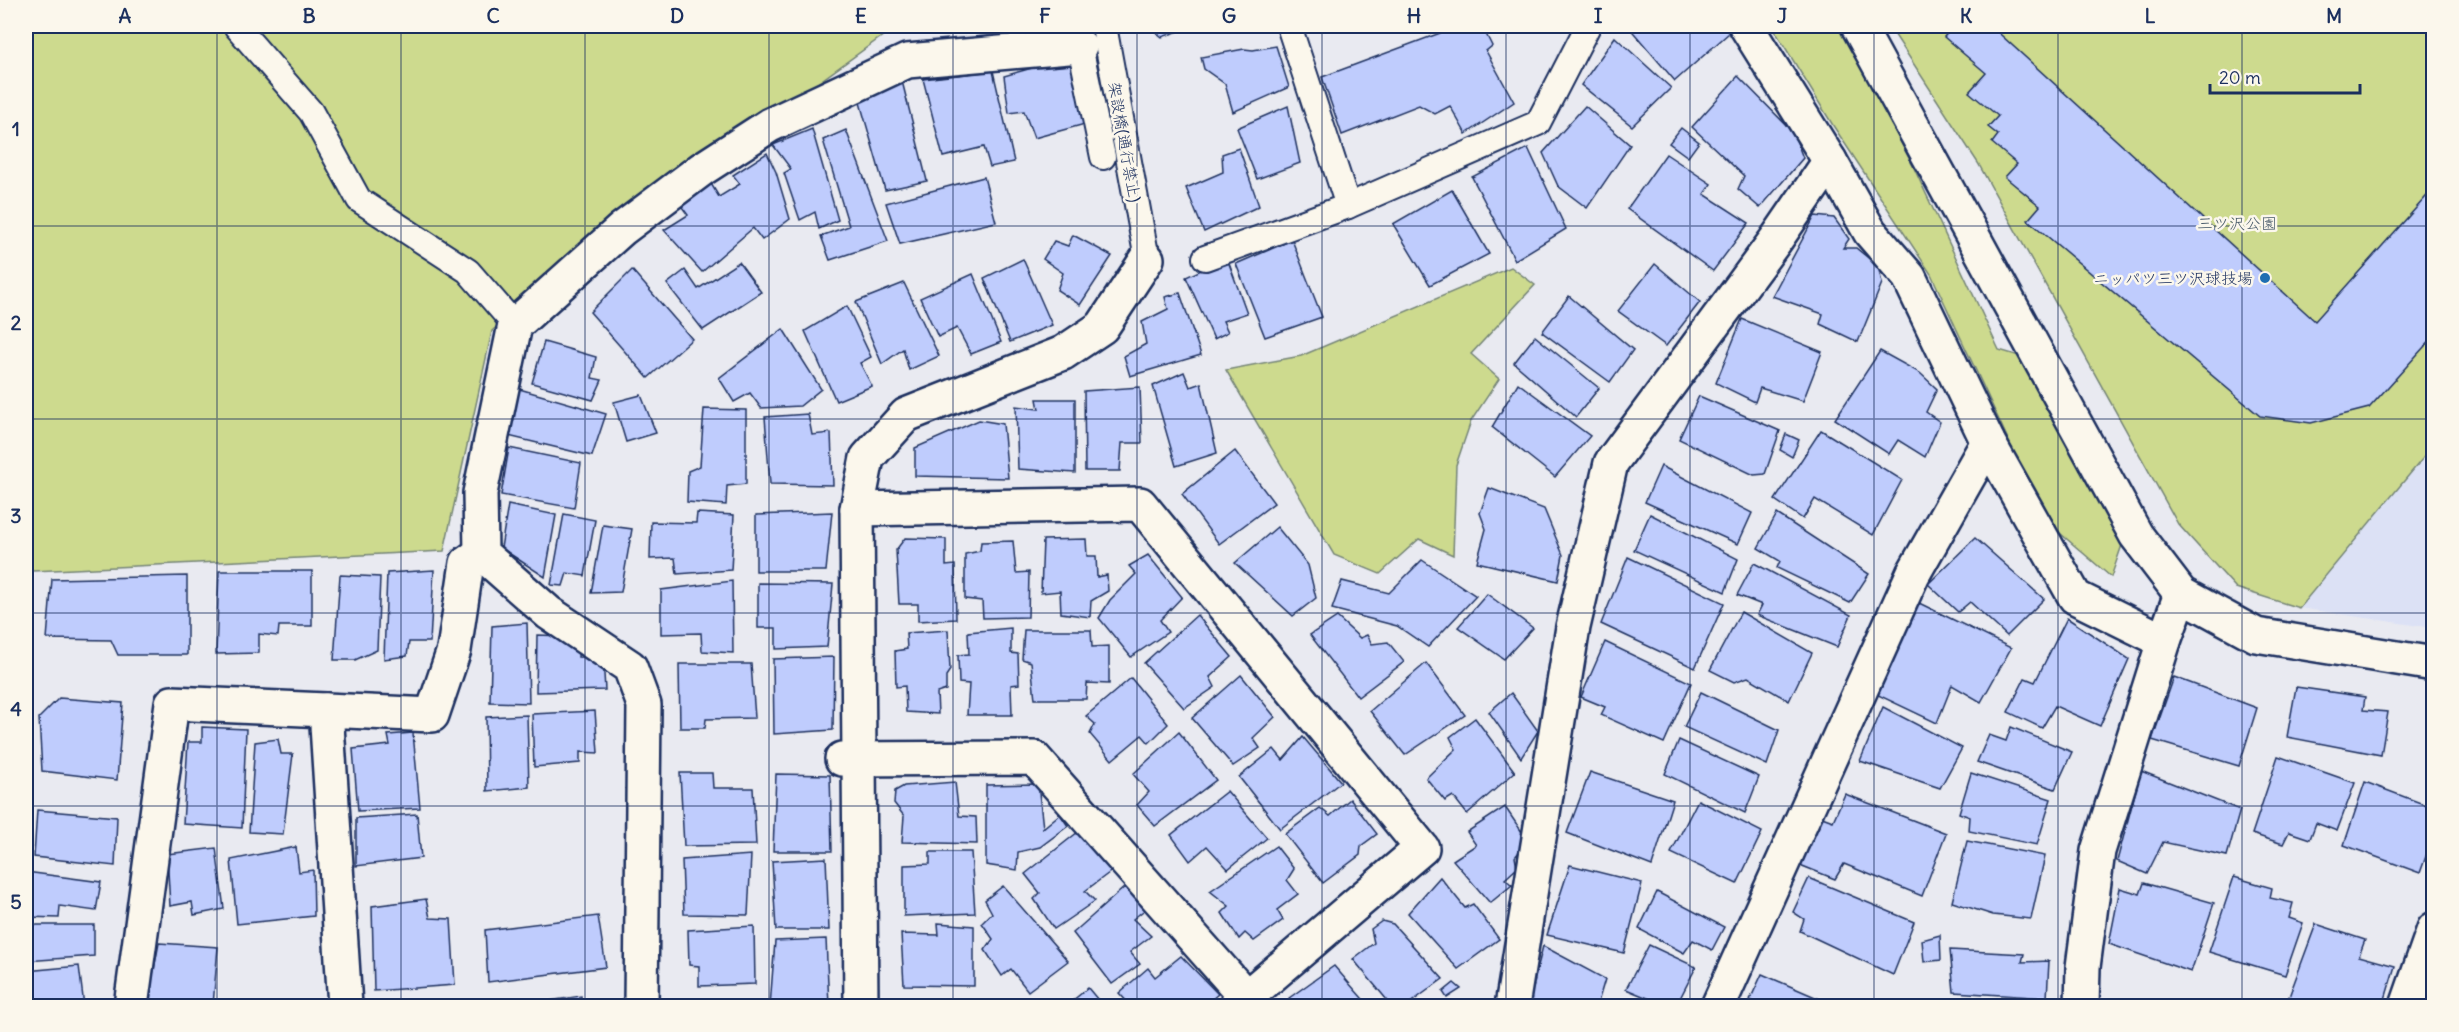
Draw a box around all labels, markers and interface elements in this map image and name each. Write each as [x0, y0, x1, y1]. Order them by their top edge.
text: A [119, 3, 132, 28]
text: B [302, 3, 316, 28]
text: C [486, 3, 500, 28]
text: D [670, 3, 684, 28]
text: E [855, 3, 867, 28]
text: F [1039, 3, 1051, 28]
text: G [1222, 3, 1236, 28]
text: H [1407, 3, 1421, 28]
text: I [1594, 3, 1603, 28]
text: J [1777, 3, 1788, 28]
text: K [1960, 3, 1973, 28]
text: L [2145, 3, 2156, 28]
text: M [2326, 3, 2342, 28]
scale bar [2210, 57, 2360, 95]
text: 20 m [2219, 66, 2261, 89]
street label: 架設橋(通行禁止) [1105, 80, 1145, 204]
text: 1 [12, 116, 20, 141]
park label: 三ツ沢公園 [2197, 213, 2277, 233]
place label: ニッパツ三ツ沢球技場 [2093, 268, 2253, 288]
marker: ニッパツ三ツ沢球技場 [2258, 271, 2272, 285]
text: 2 [11, 310, 22, 335]
text: 3 [10, 503, 22, 528]
text: 4 [10, 696, 22, 721]
text: 5 [10, 889, 22, 914]

